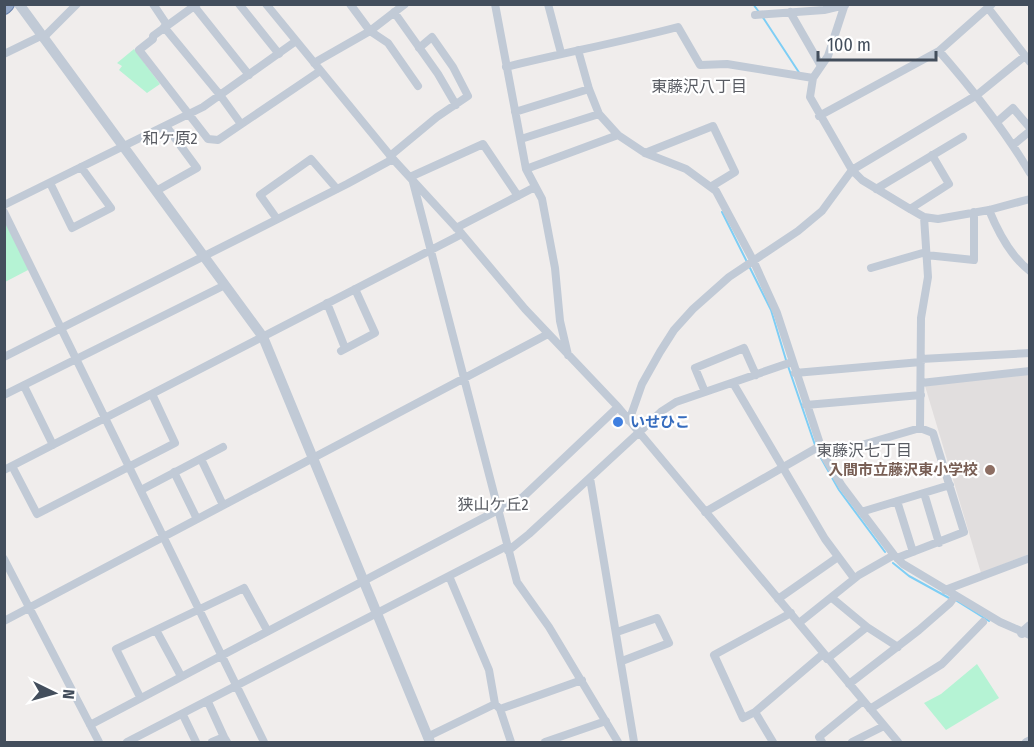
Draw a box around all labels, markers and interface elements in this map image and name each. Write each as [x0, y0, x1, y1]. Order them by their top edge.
scale bar [818, 24, 936, 62]
text: 100 m [827, 34, 871, 56]
district label: 東藤沢八丁目 [651, 77, 747, 96]
district label: 和ケ原2 [142, 129, 198, 148]
place label: いせひこ [630, 413, 690, 431]
marker: いせひこ [611, 415, 625, 429]
district label: 東藤沢七丁目 [816, 441, 912, 460]
place label: 入間市立藤沢東小学校 [828, 461, 978, 479]
marker: 入間市立藤沢東小学校 [983, 463, 997, 477]
district label: 狭山ケ丘2 [457, 495, 529, 514]
north arrow [24, 663, 84, 723]
text: N [59, 689, 78, 700]

